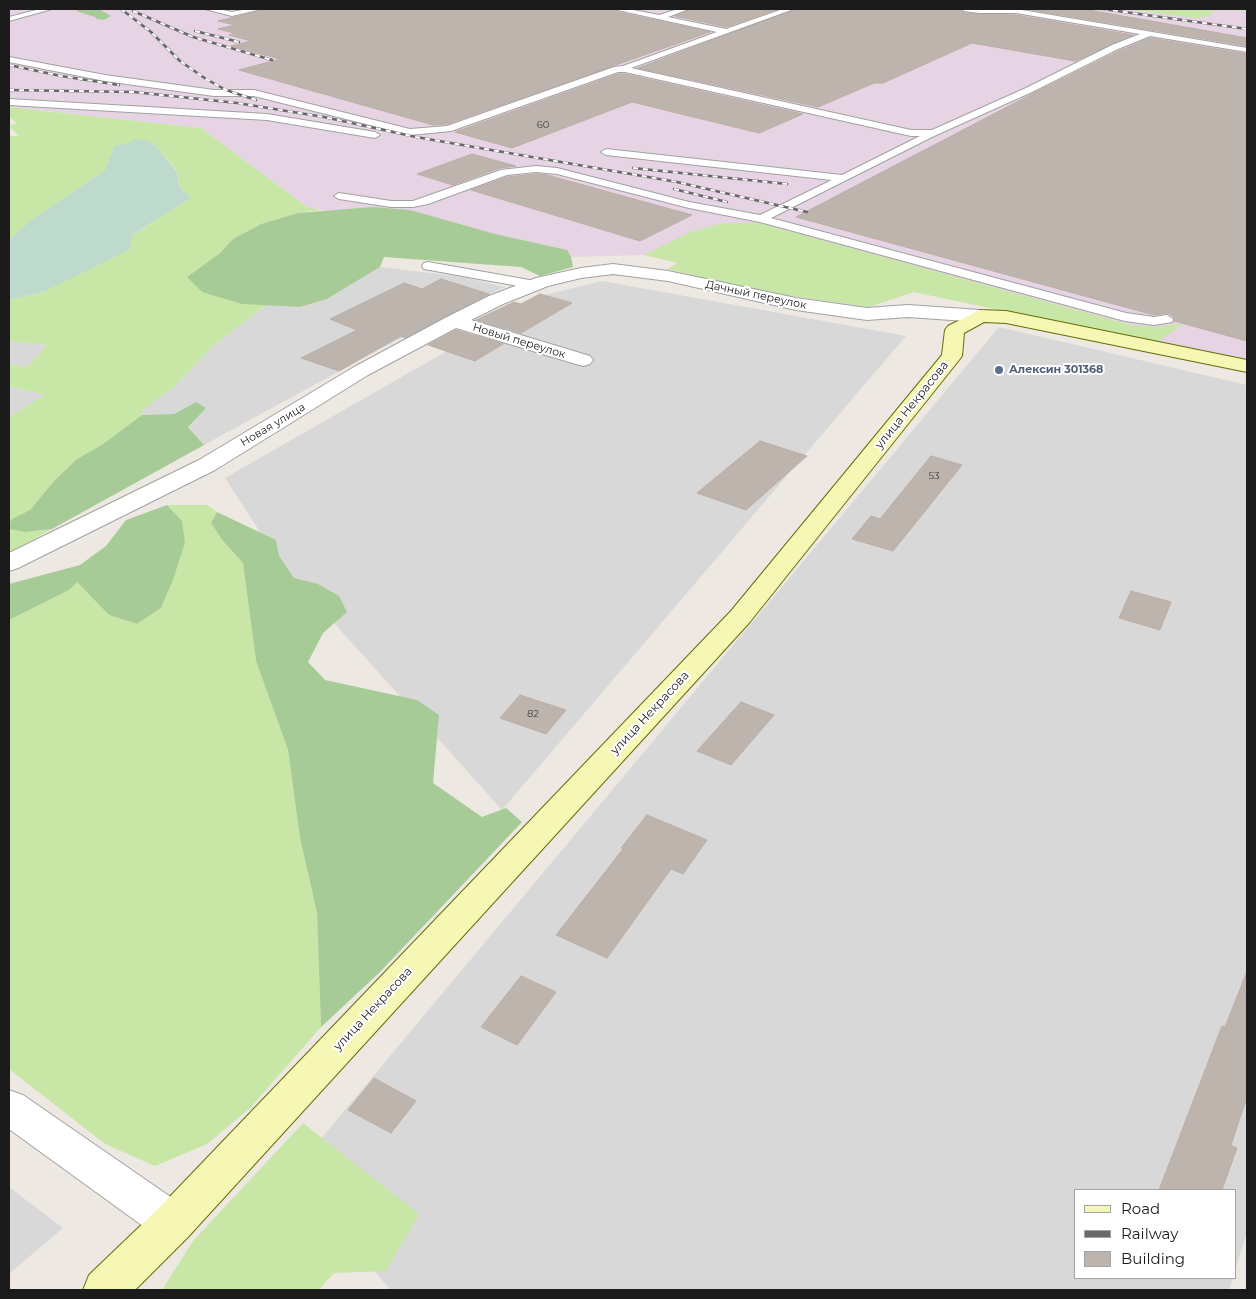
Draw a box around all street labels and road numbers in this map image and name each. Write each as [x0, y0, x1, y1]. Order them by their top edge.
street label: Дачный переулок [704, 278, 808, 312]
street label: Новый переулок [471, 321, 567, 361]
street label: улица Некрасова [872, 358, 952, 452]
street label: Новая улица [238, 401, 308, 449]
street label: улица Некрасова [608, 668, 692, 758]
street label: улица Некрасова [331, 964, 415, 1054]

